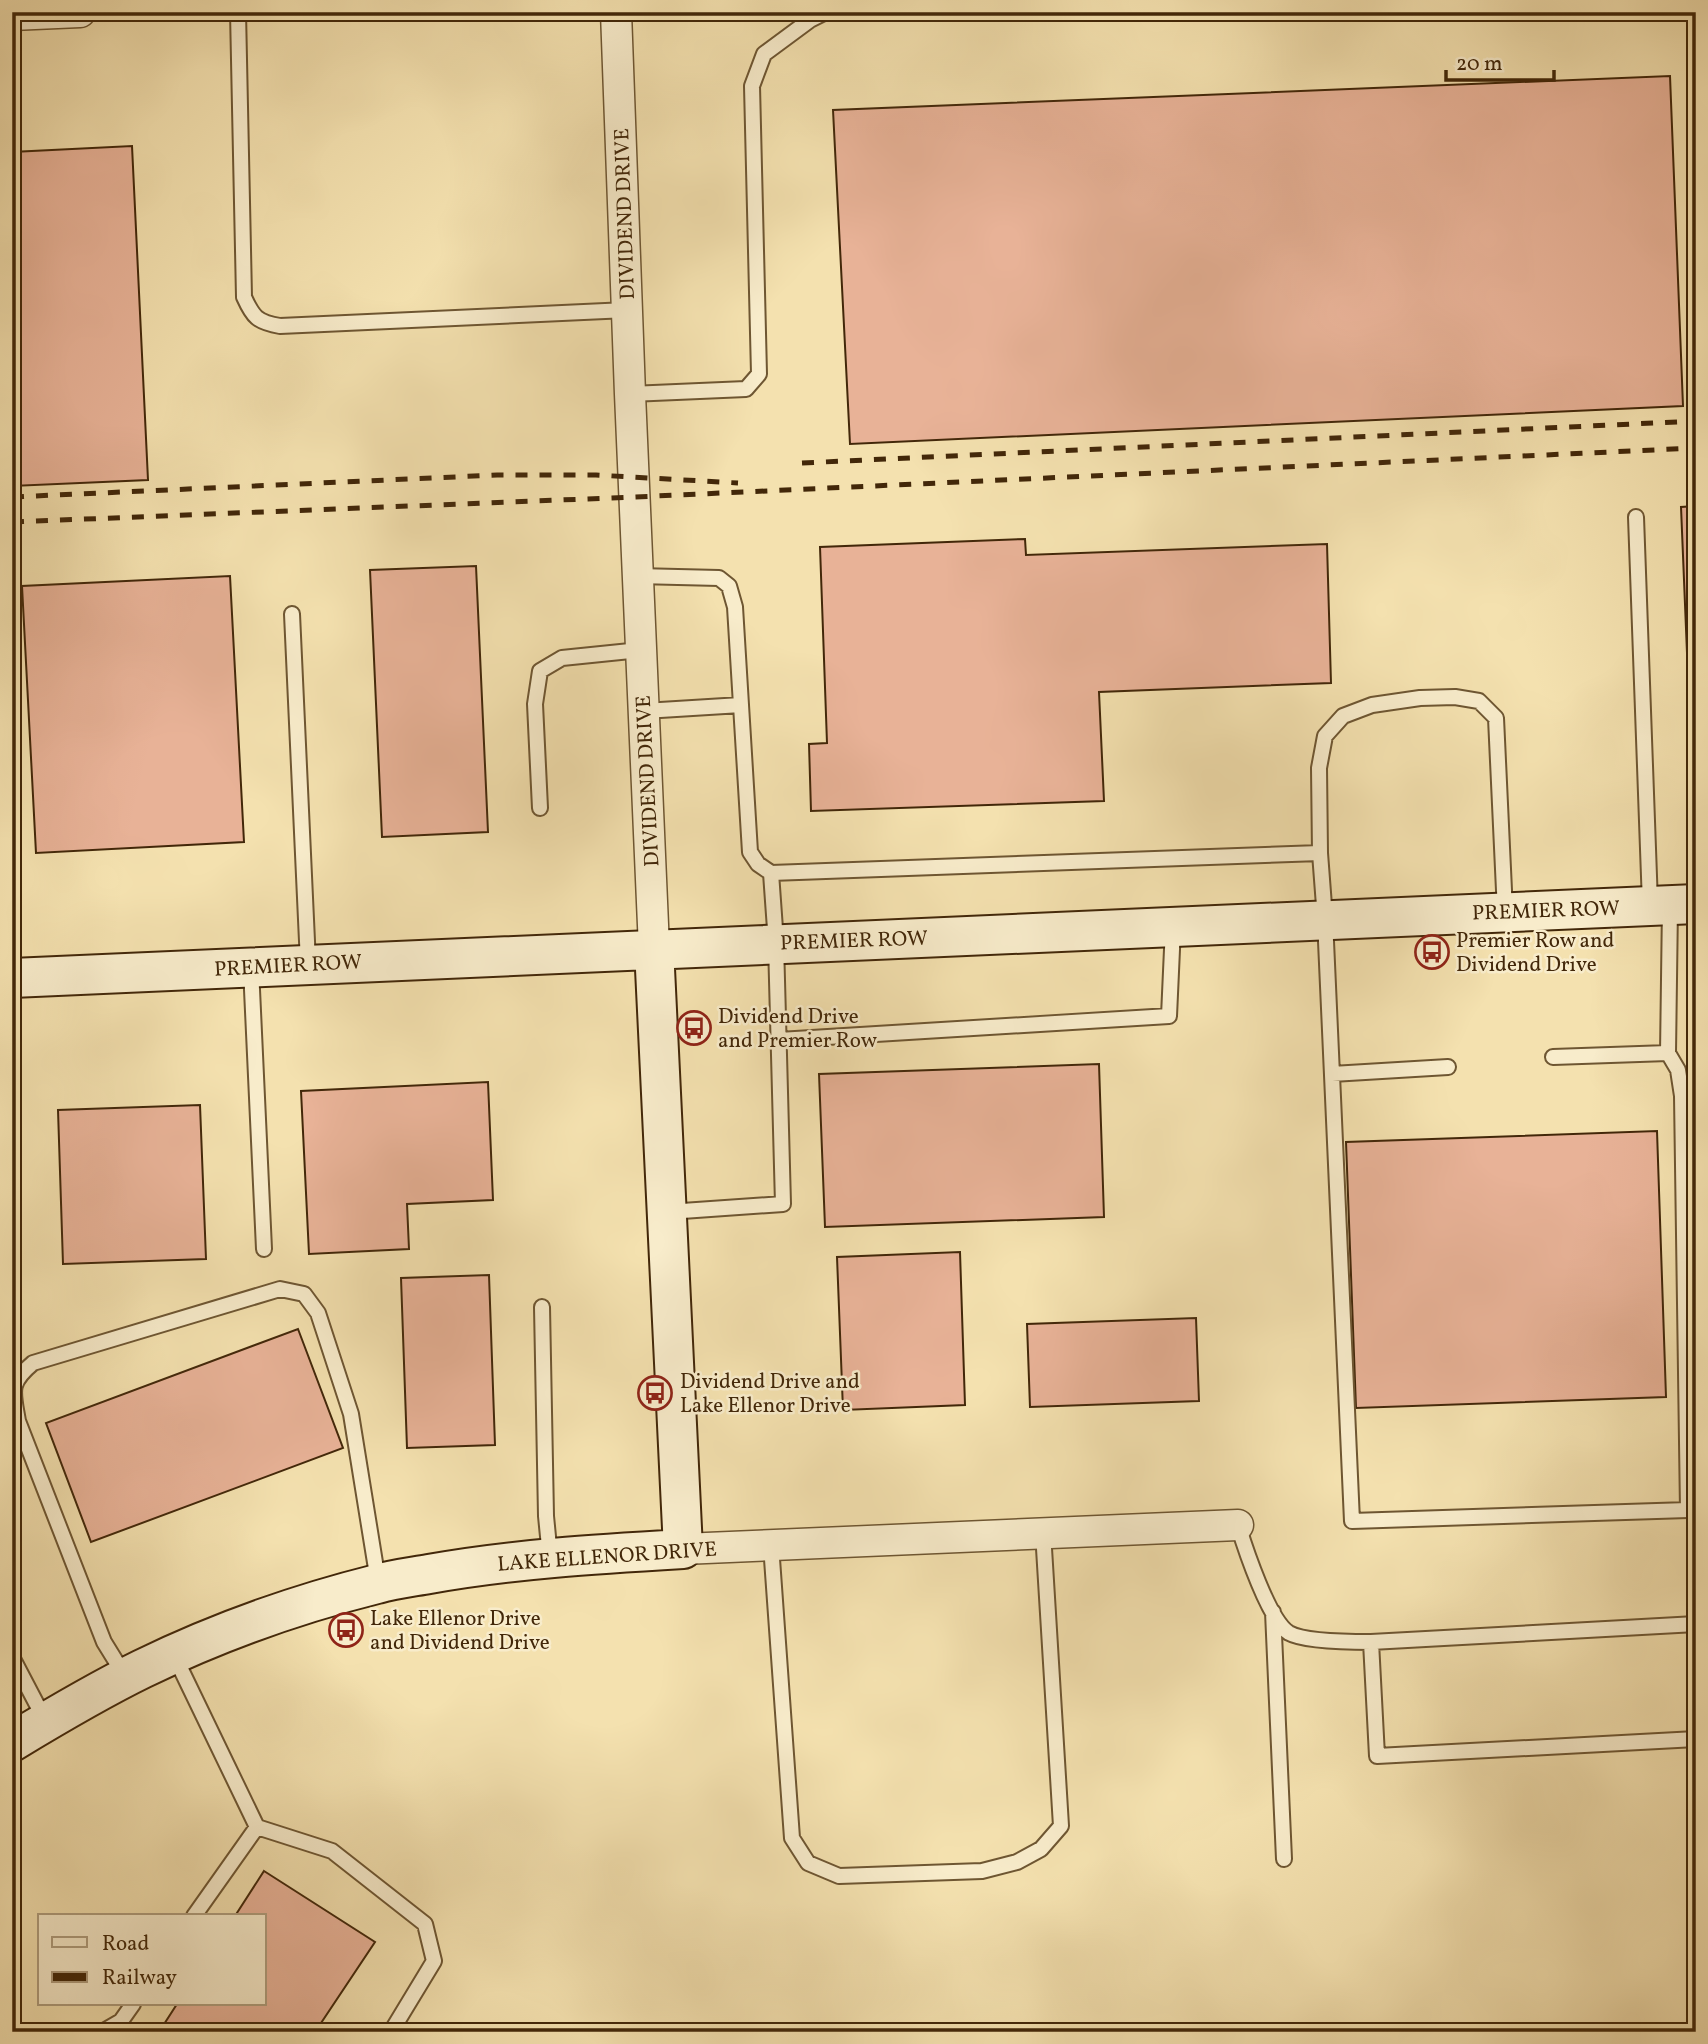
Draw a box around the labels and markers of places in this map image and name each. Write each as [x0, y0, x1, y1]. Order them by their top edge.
place label: Premier Row and Dividend Drive [1456, 927, 1614, 980]
bus stop icon: Premier Row and Dividend Drive [1413, 933, 1451, 971]
place label: Dividend Drive and Premier Row [718, 1003, 877, 1056]
bus stop icon: Dividend Drive and Premier Row [675, 1009, 713, 1047]
place label: Dividend Drive and Lake Ellenor Drive [680, 1368, 860, 1421]
bus stop icon: Dividend Drive and Lake Ellenor Drive [636, 1374, 674, 1412]
place label: Lake Ellenor Drive and Dividend Drive [370, 1605, 550, 1658]
bus stop icon: Lake Ellenor Drive and Dividend Drive [327, 1611, 365, 1649]

